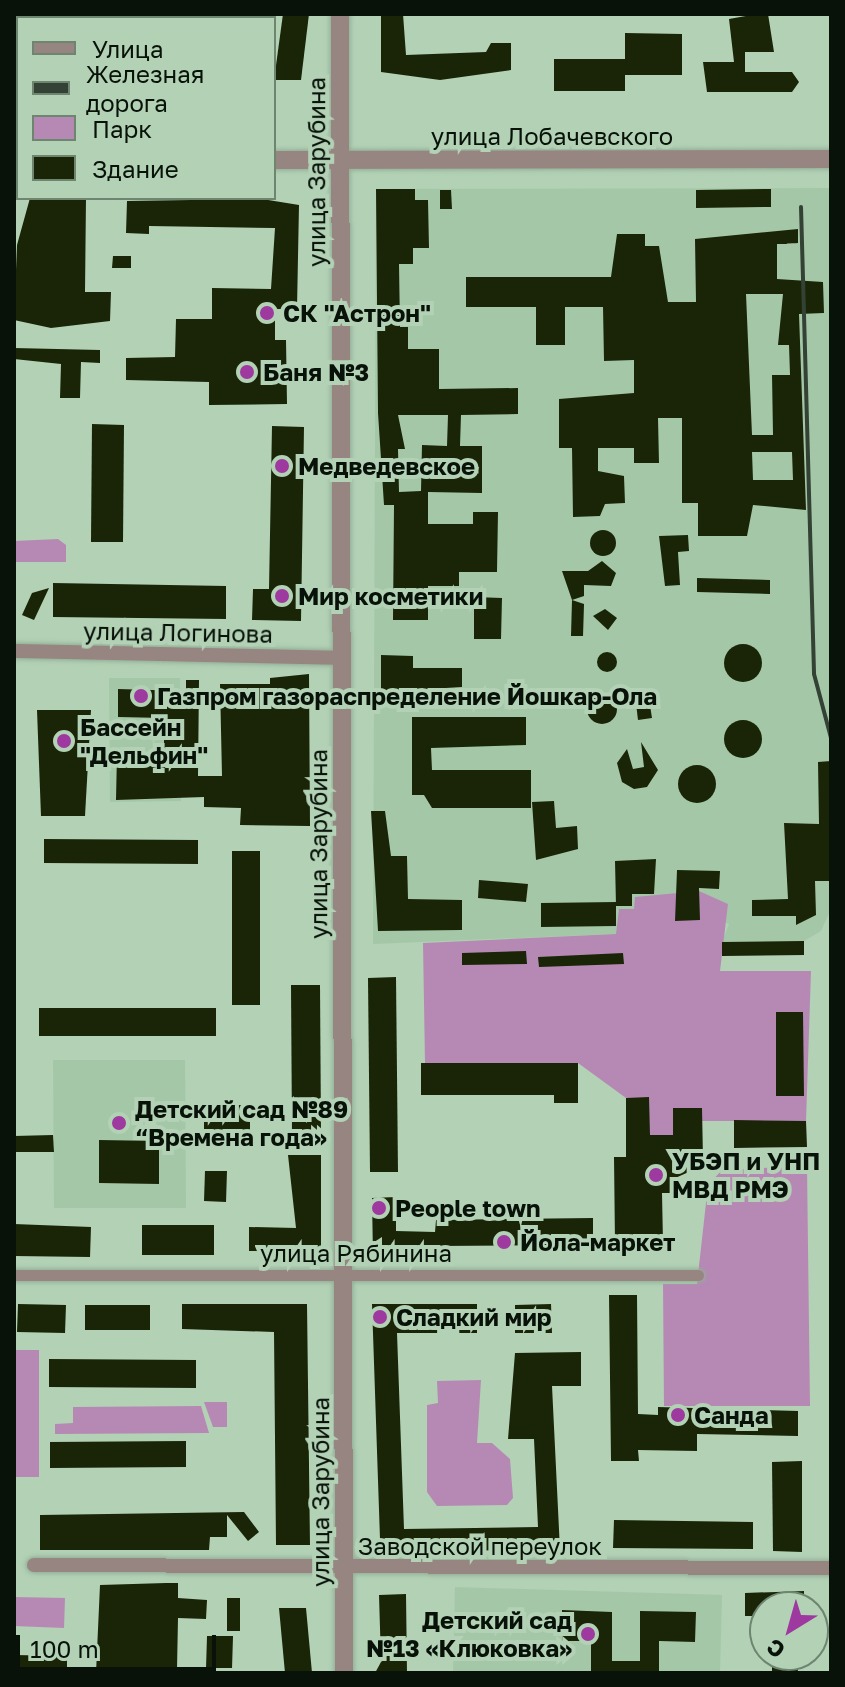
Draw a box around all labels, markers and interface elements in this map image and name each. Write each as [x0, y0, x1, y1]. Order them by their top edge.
legend [16, 16, 276, 200]
text: Улица [92, 34, 164, 63]
text: Железная дорога [86, 59, 204, 117]
street label: улица Зарубина [302, 77, 330, 267]
text: Парк [92, 114, 152, 143]
street label: улица Лобачевского [431, 122, 673, 150]
text: Здание [92, 154, 179, 183]
place label: СК "Астрон" [283, 299, 431, 327]
marker: СК "Астрон" [258, 304, 276, 322]
place label: Баня №3 [263, 358, 369, 386]
marker: Баня №3 [238, 363, 256, 381]
place label: Медведевское [298, 452, 475, 480]
marker: Медведевское [273, 457, 291, 475]
place label: Мир косметики [298, 582, 483, 610]
marker: Мир косметики [273, 587, 291, 605]
street label: улица Логинова [83, 616, 273, 648]
place label: Газпром газораспределение Йошкар-Ола [157, 682, 657, 710]
marker: Газпром газораспределение Йошкар-Ола [132, 687, 150, 705]
place label: Бассейн "Дельфин" [80, 713, 208, 769]
marker: Бассейн "Дельфин" [55, 732, 73, 750]
street label: улица Зарубина [304, 749, 332, 939]
place label: Детский сад №89 “Времена года» [135, 1095, 348, 1151]
marker: Детский сад №89 “Времена года» [110, 1114, 128, 1132]
place label: УБЭП и УНП МВД РМЭ [672, 1147, 820, 1203]
marker: УБЭП и УНП МВД РМЭ [647, 1166, 665, 1184]
place label: People town [395, 1194, 541, 1222]
marker: People town [370, 1199, 388, 1217]
place label: Йола-маркет [520, 1228, 676, 1256]
marker: Йола-маркет [495, 1233, 513, 1251]
street label: улица Рябинина [260, 1239, 452, 1267]
place label: Сладкий мир [396, 1303, 552, 1331]
marker: Сладкий мир [371, 1308, 389, 1326]
street label: улица Зарубина [306, 1397, 334, 1587]
place label: Санда [694, 1401, 769, 1429]
marker: Санда [669, 1406, 687, 1424]
street label: Заводской переулок [358, 1532, 602, 1560]
north arrow [749, 1591, 829, 1671]
place label: Детский сад №13 «Клюковка» [366, 1606, 572, 1662]
scale bar [20, 1619, 220, 1669]
marker: Детский сад №13 «Клюковка» [579, 1625, 597, 1643]
text: С [761, 1633, 790, 1664]
text: 100 m [30, 1634, 99, 1663]

